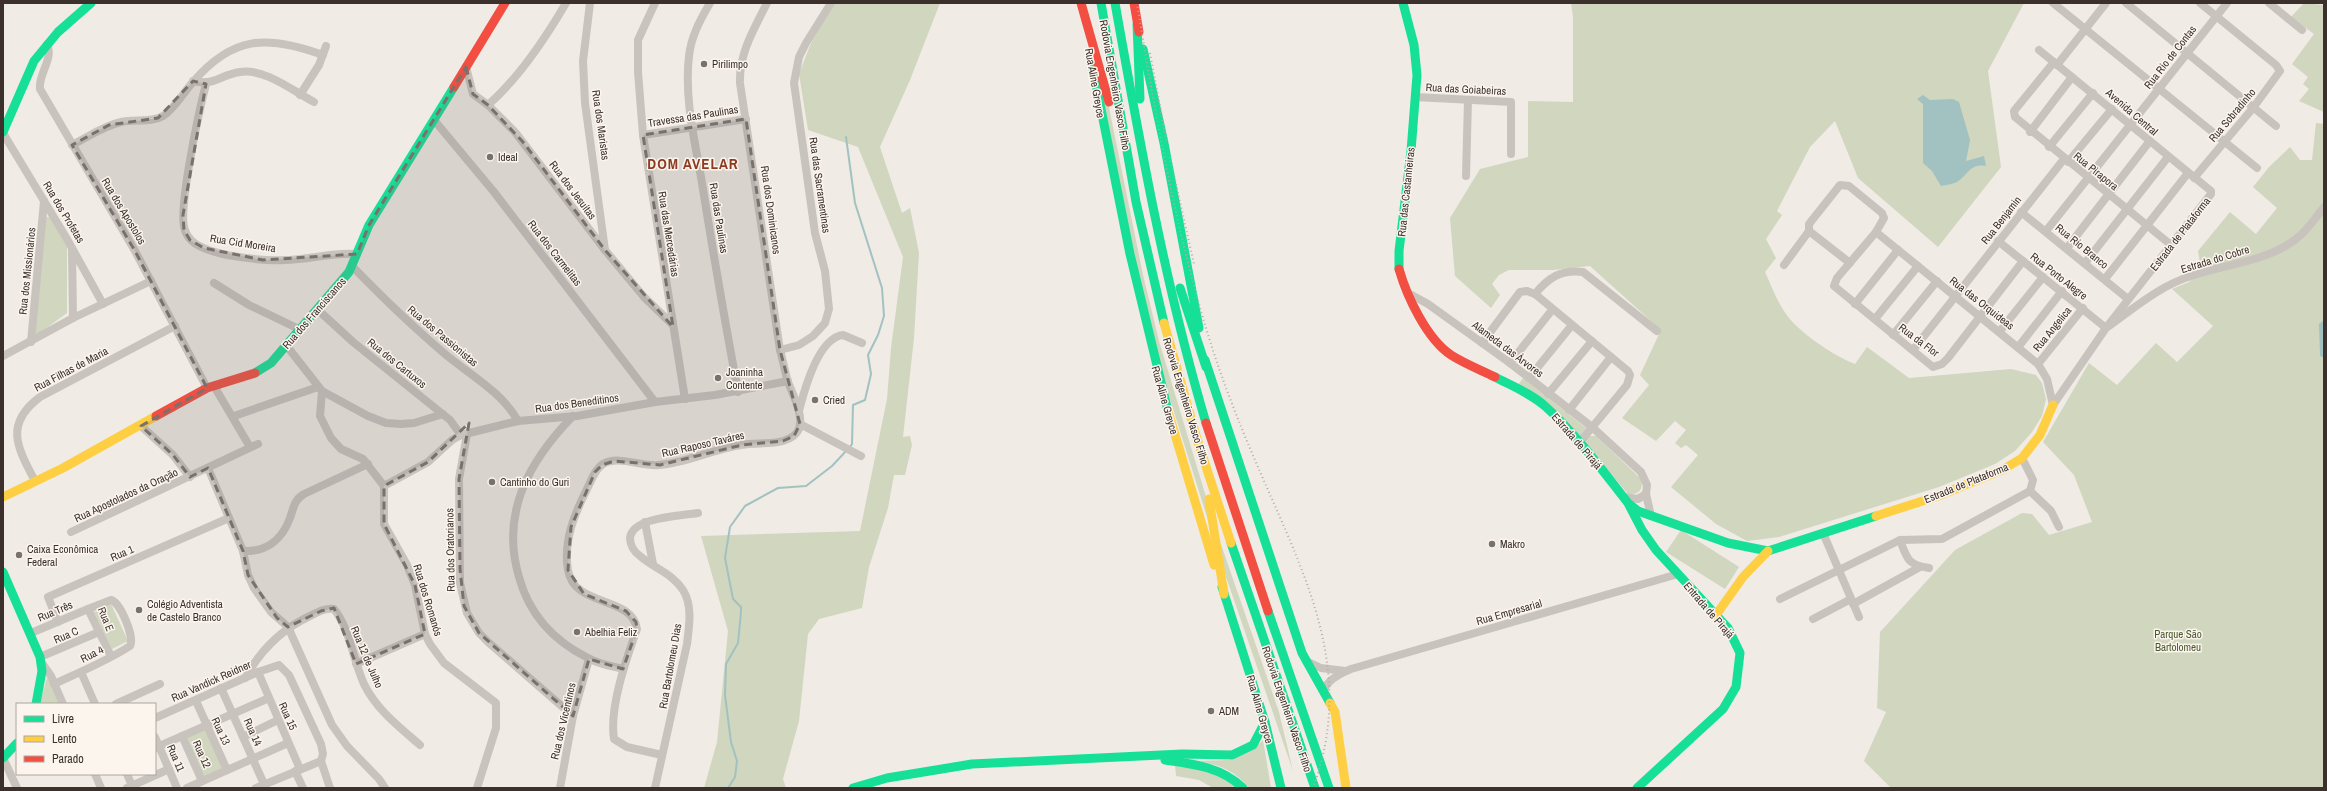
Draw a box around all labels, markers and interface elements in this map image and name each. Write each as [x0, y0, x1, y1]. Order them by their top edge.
street label: Rodovia Engenheiro Vasco Filho [1097, 19, 1133, 151]
street label: Rua Rio de Contas [2141, 22, 2199, 92]
street label: Rua Aline Greyce [1082, 47, 1108, 119]
place label: Pirilimpo [712, 57, 748, 71]
marker: Pirilimpo [699, 59, 709, 69]
street label: Rua das Goiabeiras [1425, 80, 1507, 98]
street label: Avenida Central [2102, 85, 2161, 138]
street label: Rua Sobradinho [2206, 85, 2258, 145]
street label: Rua dos Maristas [589, 89, 613, 161]
street label: Travessa das Paulinas [647, 102, 740, 130]
street label: Rua das Sacramentinas [806, 136, 834, 234]
street label: Rua das Castanheiras [1394, 146, 1418, 237]
street label: Rua Pirapora [2071, 149, 2121, 193]
place label: Ideal [498, 150, 518, 164]
marker: Ideal [485, 152, 495, 162]
district label: DOM AVELAR [647, 153, 739, 174]
street label: Rua dos Jesuítas [546, 158, 600, 222]
street label: Rua dos Dominicanos [758, 165, 784, 256]
street label: Rua dos Apostolos [99, 175, 150, 247]
street label: Rua dos Profetas [40, 179, 88, 246]
street label: Rua das Paulinas [707, 182, 732, 255]
street label: Rua das Mercedárias [655, 190, 683, 278]
street label: Rua Benjamin [1978, 193, 2024, 247]
street label: Estrada de Plataforma [2147, 194, 2213, 274]
street label: Rua dos Carmelitas [525, 217, 585, 289]
street label: Rua Rio Branco [2053, 220, 2111, 272]
street label: Rua dos Missionários [15, 226, 39, 315]
street label: Rua Cid Moreira [209, 231, 277, 255]
street label: Estrada do Cobre [2179, 242, 2251, 276]
street label: Rua Porto Alegre [2028, 249, 2090, 303]
street label: Rua das Orquideas [1947, 273, 2018, 333]
street label: Rua dos Franciscanos [279, 274, 349, 352]
street label: Rua dos Passionistas [405, 302, 481, 370]
street label: Rua Angelica [2030, 304, 2074, 354]
street label: Alameda das Árvores [1469, 317, 1547, 381]
street label: Rua da Flor [1896, 320, 1942, 360]
street label: Rua dos Cartuxos [365, 335, 430, 391]
street label: Rodovia Engenheiro Vasco Filho [1160, 336, 1212, 466]
street label: Rua Filhas de Maria [32, 344, 110, 394]
street label: Rua Aline Greyce [1149, 364, 1181, 436]
place label: Joaninha Contente [726, 365, 763, 392]
marker: Joaninha Contente [713, 373, 723, 383]
street label: Rua dos Beneditinos [534, 390, 620, 416]
place label: Cried [823, 393, 845, 407]
marker: Cried [810, 395, 820, 405]
street label: Estrada de Pirajá [1549, 410, 1605, 472]
street label: Rua Raposo Taváres [660, 428, 746, 460]
street label: Estrada de Plataforma [1922, 460, 2010, 506]
street label: Rua Apostolados da Oração [72, 465, 180, 525]
place label: Cantinho do Guri [500, 475, 569, 489]
marker: Cantinho do Guri [487, 477, 497, 487]
street label: Rua dos Oratorianos [442, 508, 458, 592]
place label: Makro [1500, 537, 1525, 551]
marker: Makro [1487, 539, 1497, 549]
place label: Caixa Econômica Federal [27, 542, 98, 569]
street label: Rua 1 [108, 542, 136, 564]
marker: Caixa Econômica Federal [14, 550, 24, 560]
street label: Rua dos Romanós [410, 562, 446, 638]
street label: Entrada de Pirajá [1681, 579, 1737, 641]
street label: Rua Empresarial [1475, 596, 1543, 628]
street label: Rua Três [35, 597, 75, 625]
place label: Colégio Adventista de Castelo Branco [147, 597, 223, 624]
street label: Rua E [95, 605, 117, 633]
marker: Colégio Adventista de Castelo Branco [134, 605, 144, 615]
street label: Rua Bartolomeu Dias [656, 622, 684, 710]
street label: Rua C [51, 623, 81, 646]
street label: Rua 12 de Julho [348, 624, 386, 690]
place label: Abelhia Feliz [584, 625, 638, 639]
marker: Abelhia Feliz [572, 627, 582, 637]
park label: Parque São Bartolomeu [2154, 627, 2202, 654]
street label: Rua 4 [78, 642, 106, 666]
street label: Rodovia Engenheiro Vasco Filho [1259, 644, 1315, 774]
street label: Rua Vandick Reidner [169, 657, 253, 705]
street label: Rua Aline Greyce [1244, 673, 1276, 745]
street label: Rua dos Vicentinos [547, 681, 579, 761]
street label: Rua 15 [276, 700, 300, 732]
legend [16, 703, 156, 775]
place label: ADM [1218, 704, 1239, 718]
marker: ADM [1206, 706, 1216, 716]
text: Livre [52, 711, 74, 727]
street label: Rua 13 [209, 715, 233, 747]
street label: Rua 14 [241, 716, 265, 748]
text: Lento [52, 731, 77, 747]
street label: Rua 12 [190, 738, 214, 770]
street label: Rua 11 [164, 742, 188, 774]
text: Parado [52, 751, 84, 767]

